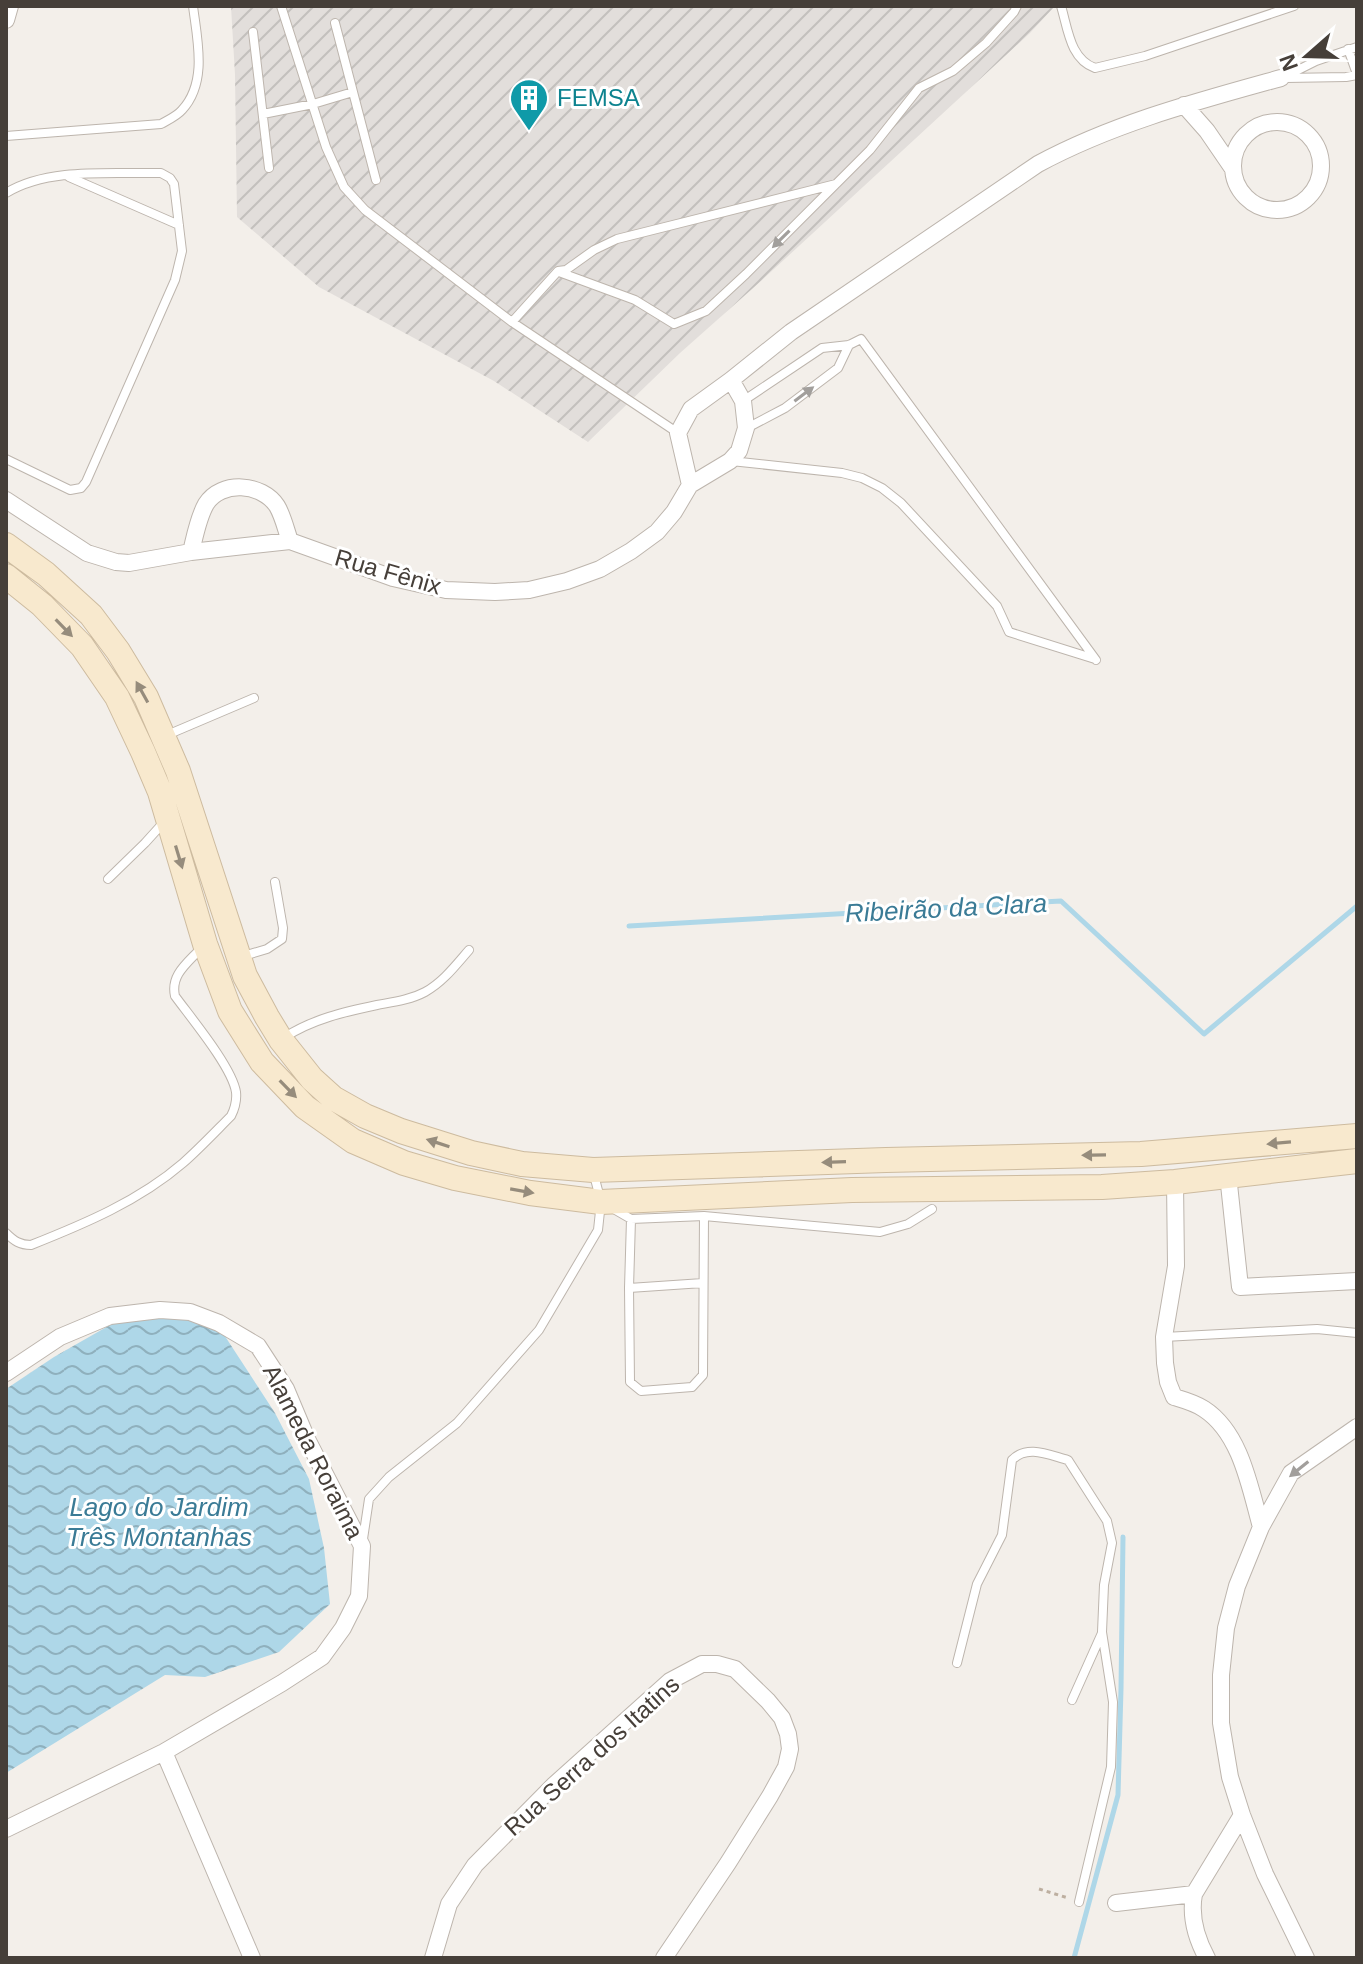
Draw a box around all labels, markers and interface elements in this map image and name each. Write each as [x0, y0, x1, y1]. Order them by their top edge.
north arrow [1267, 16, 1347, 96]
text: N [1274, 51, 1303, 74]
building icon: FEMSA [508, 77, 550, 132]
place label: FEMSA [557, 84, 640, 111]
one-way arrow [772, 229, 791, 248]
one-way arrow [794, 386, 815, 402]
street label: Rua Fênix [332, 543, 444, 600]
one-way arrow [54, 618, 73, 637]
one-way arrow [136, 681, 150, 703]
one-way arrow [173, 846, 186, 870]
water label: Ribeirão da Clara [844, 888, 1048, 928]
one-way arrow [279, 1079, 297, 1098]
one-way arrow [425, 1136, 449, 1149]
one-way arrow [1266, 1137, 1291, 1150]
one-way arrow [1081, 1149, 1106, 1161]
one-way arrow [821, 1155, 846, 1168]
one-way arrow [510, 1186, 535, 1198]
street label: Alameda Roraima [258, 1360, 369, 1544]
one-way arrow [1289, 1460, 1310, 1477]
water label: Lago do Jardim Três Montanhas [66, 1492, 252, 1552]
street label: Rua Serra dos Itatins [499, 1670, 684, 1841]

